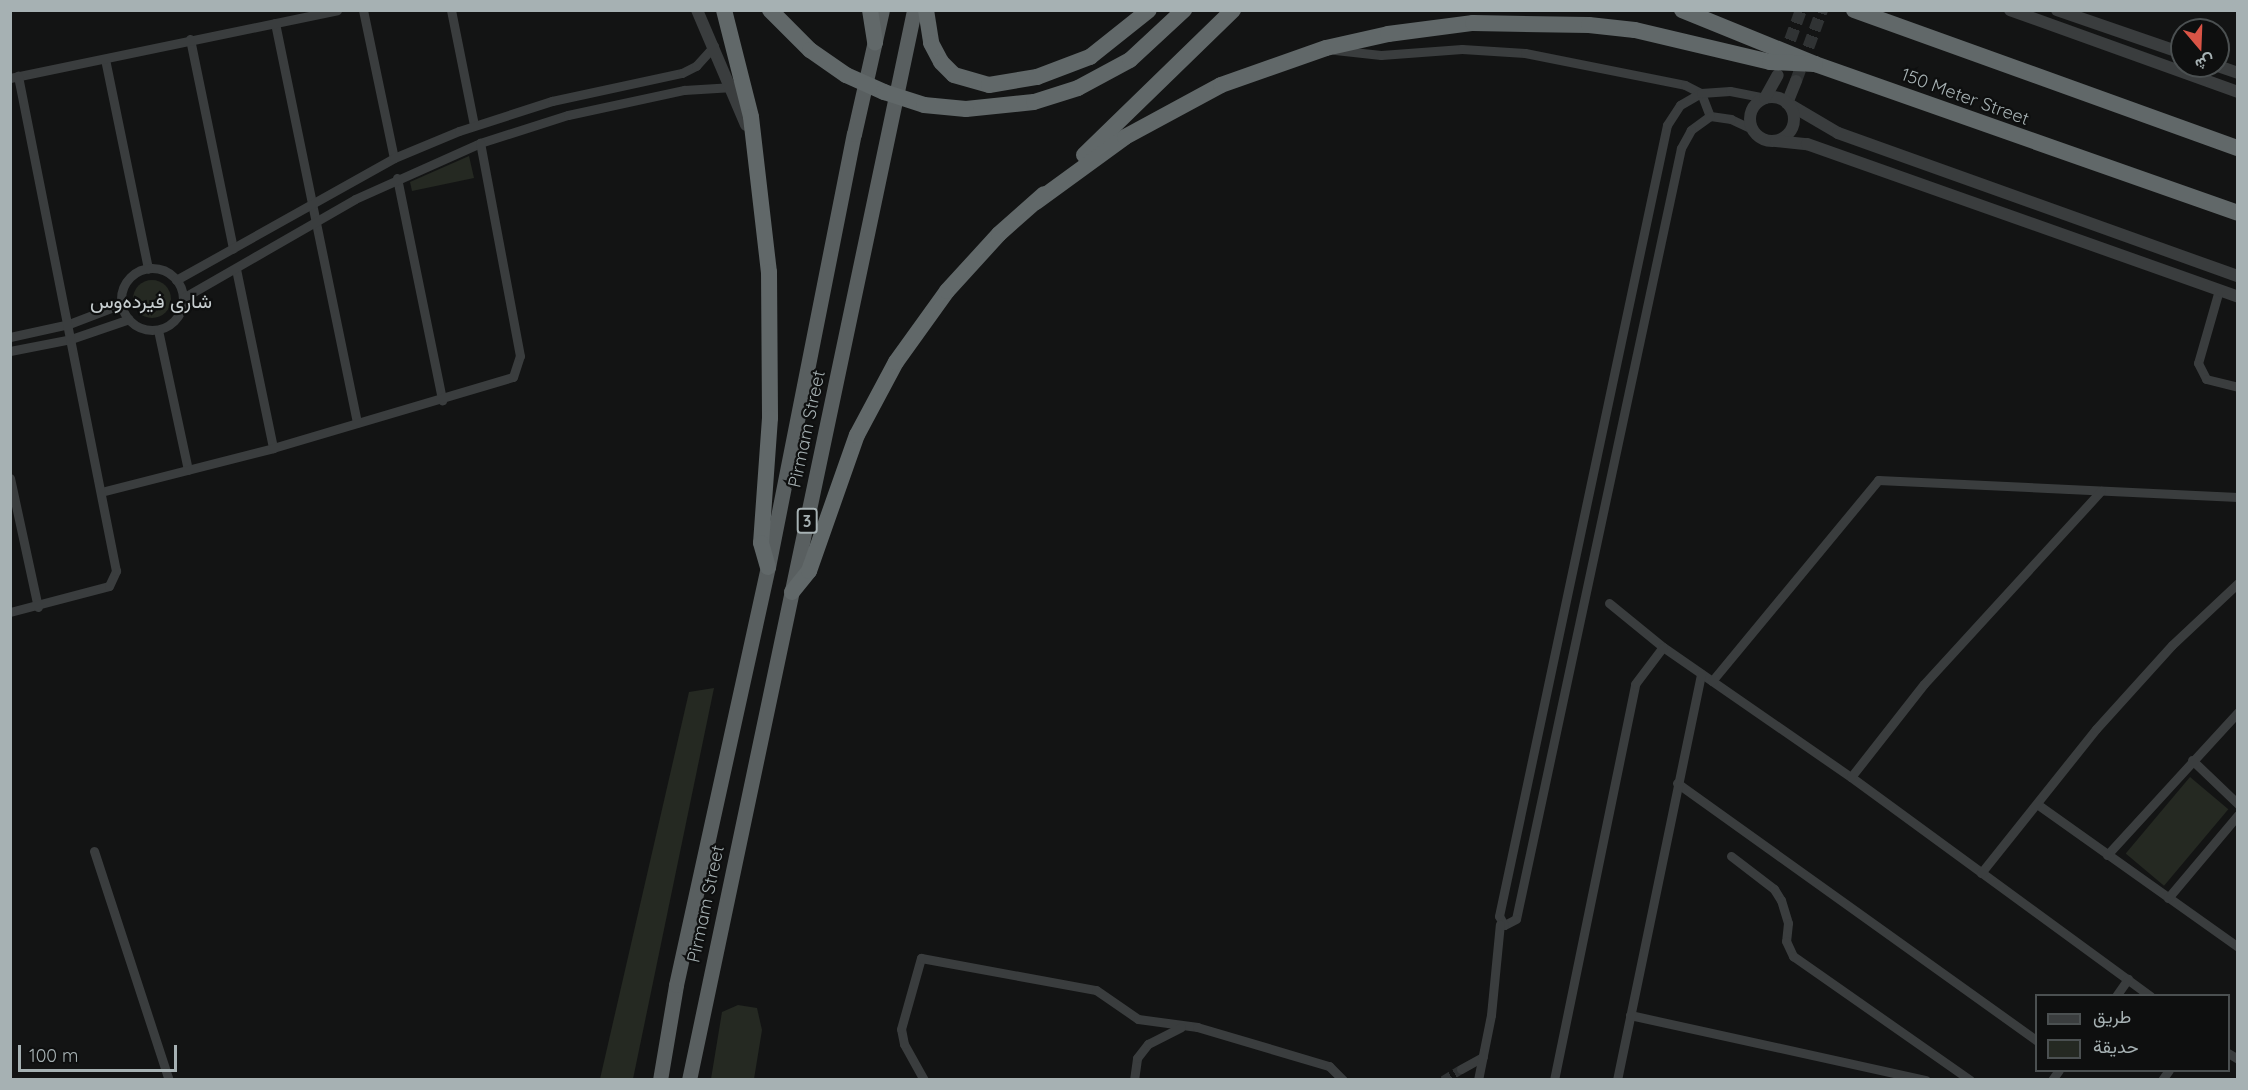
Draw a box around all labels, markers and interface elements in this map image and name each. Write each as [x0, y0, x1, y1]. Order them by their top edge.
north arrow [2170, 18, 2230, 78]
text: ش [2193, 51, 2218, 76]
street label: 150 Meter Street [1898, 64, 2032, 130]
district label: شاری فیردەوس [90, 288, 212, 312]
street label: Pirmam Street [784, 368, 830, 490]
road number: 3 [796, 508, 818, 534]
street label: Pirmam Street [683, 843, 729, 965]
legend [2035, 994, 2230, 1072]
text: طريق [2093, 1005, 2131, 1028]
scale bar [21, 1033, 180, 1071]
text: حديقة [2093, 1035, 2139, 1058]
text: 100 m [29, 1044, 78, 1067]

